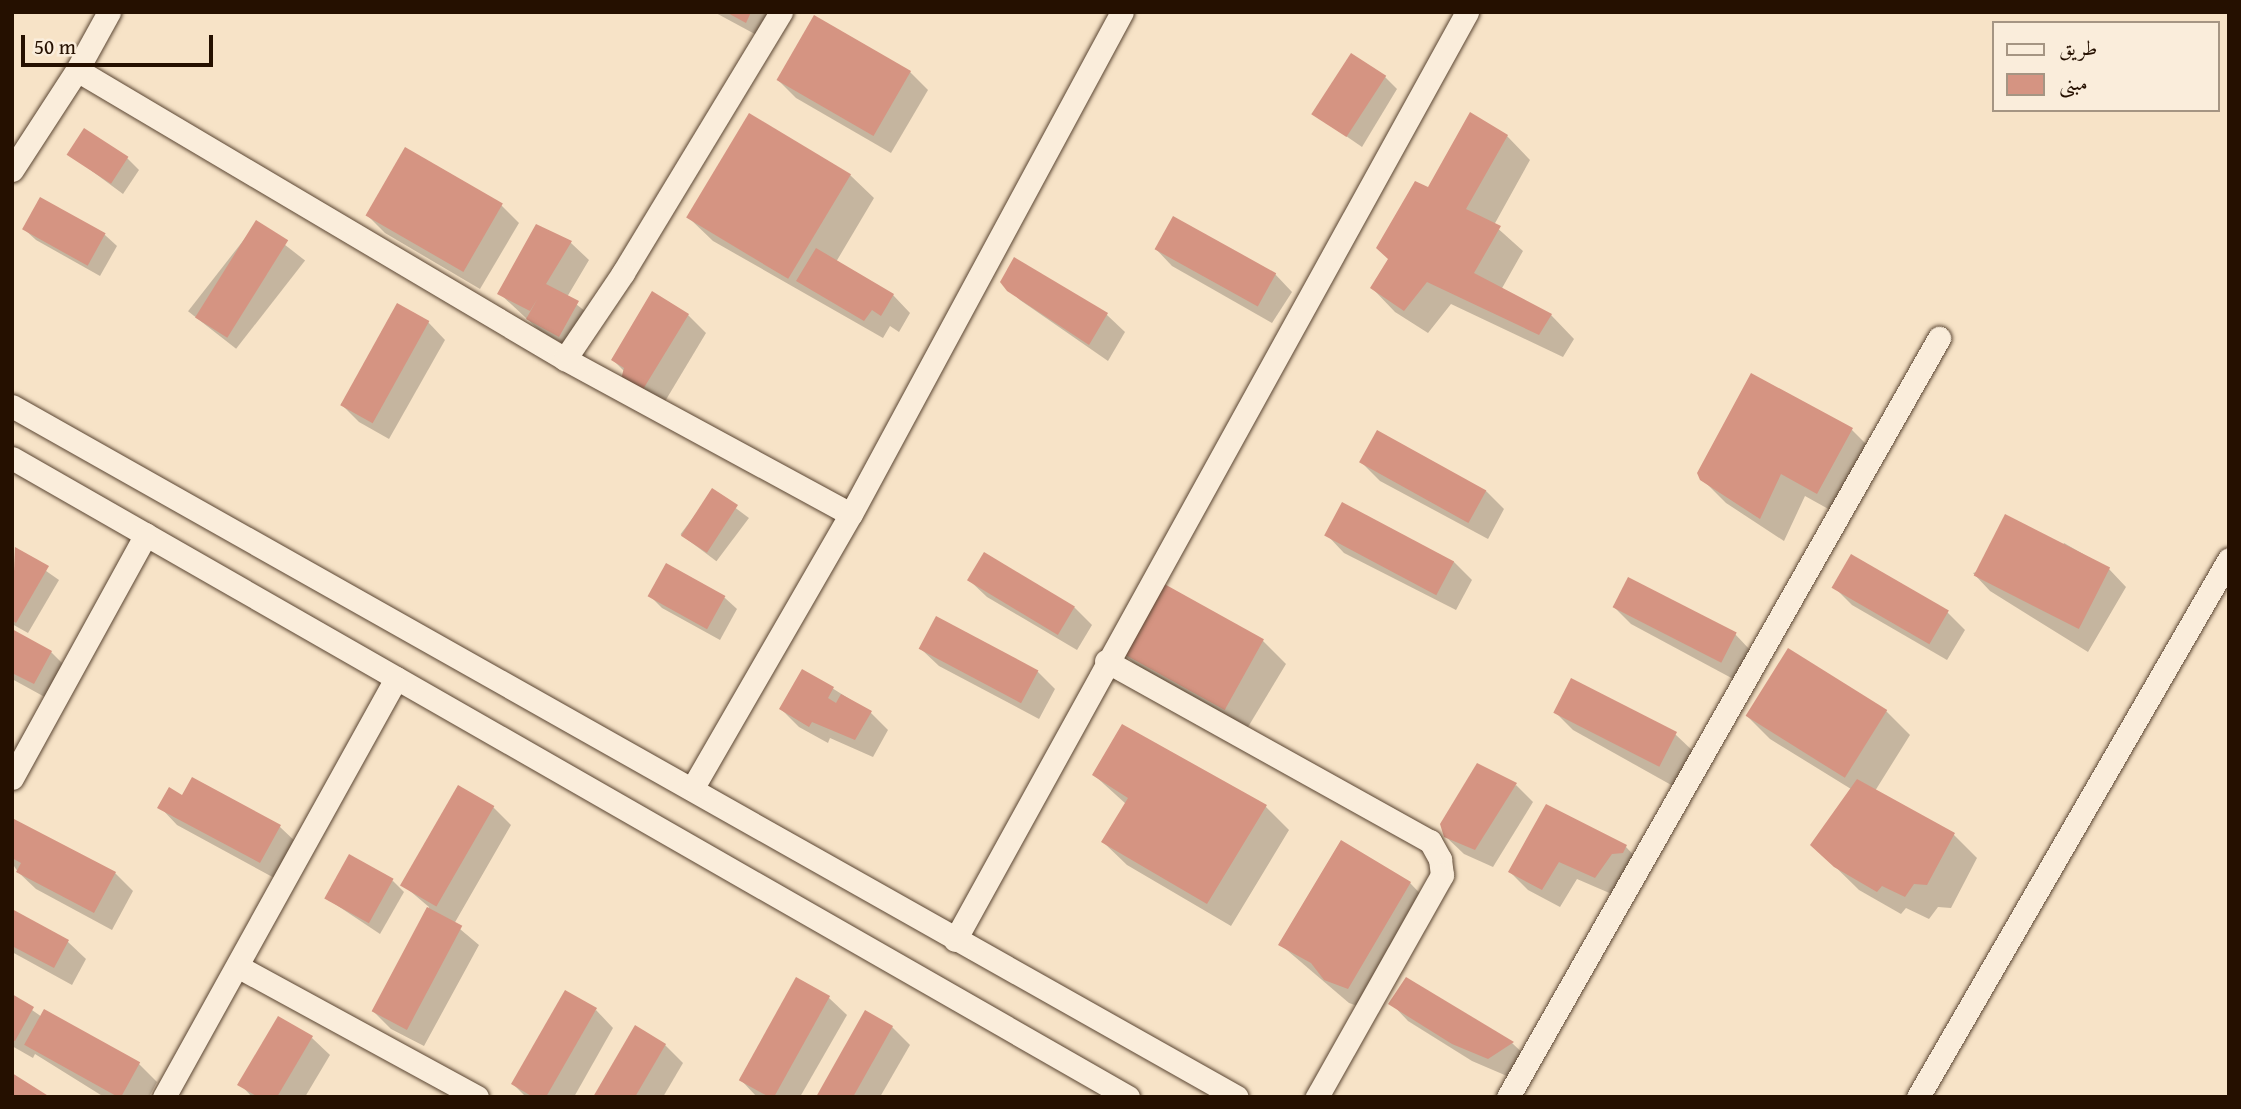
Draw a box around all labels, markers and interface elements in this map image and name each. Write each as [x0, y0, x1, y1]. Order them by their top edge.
scale bar [24, 21, 217, 65]
legend [1993, 21, 2220, 112]
text: 50 m [34, 31, 76, 62]
text: طريق [2059, 32, 2097, 63]
text: مبنى [2059, 67, 2088, 98]

